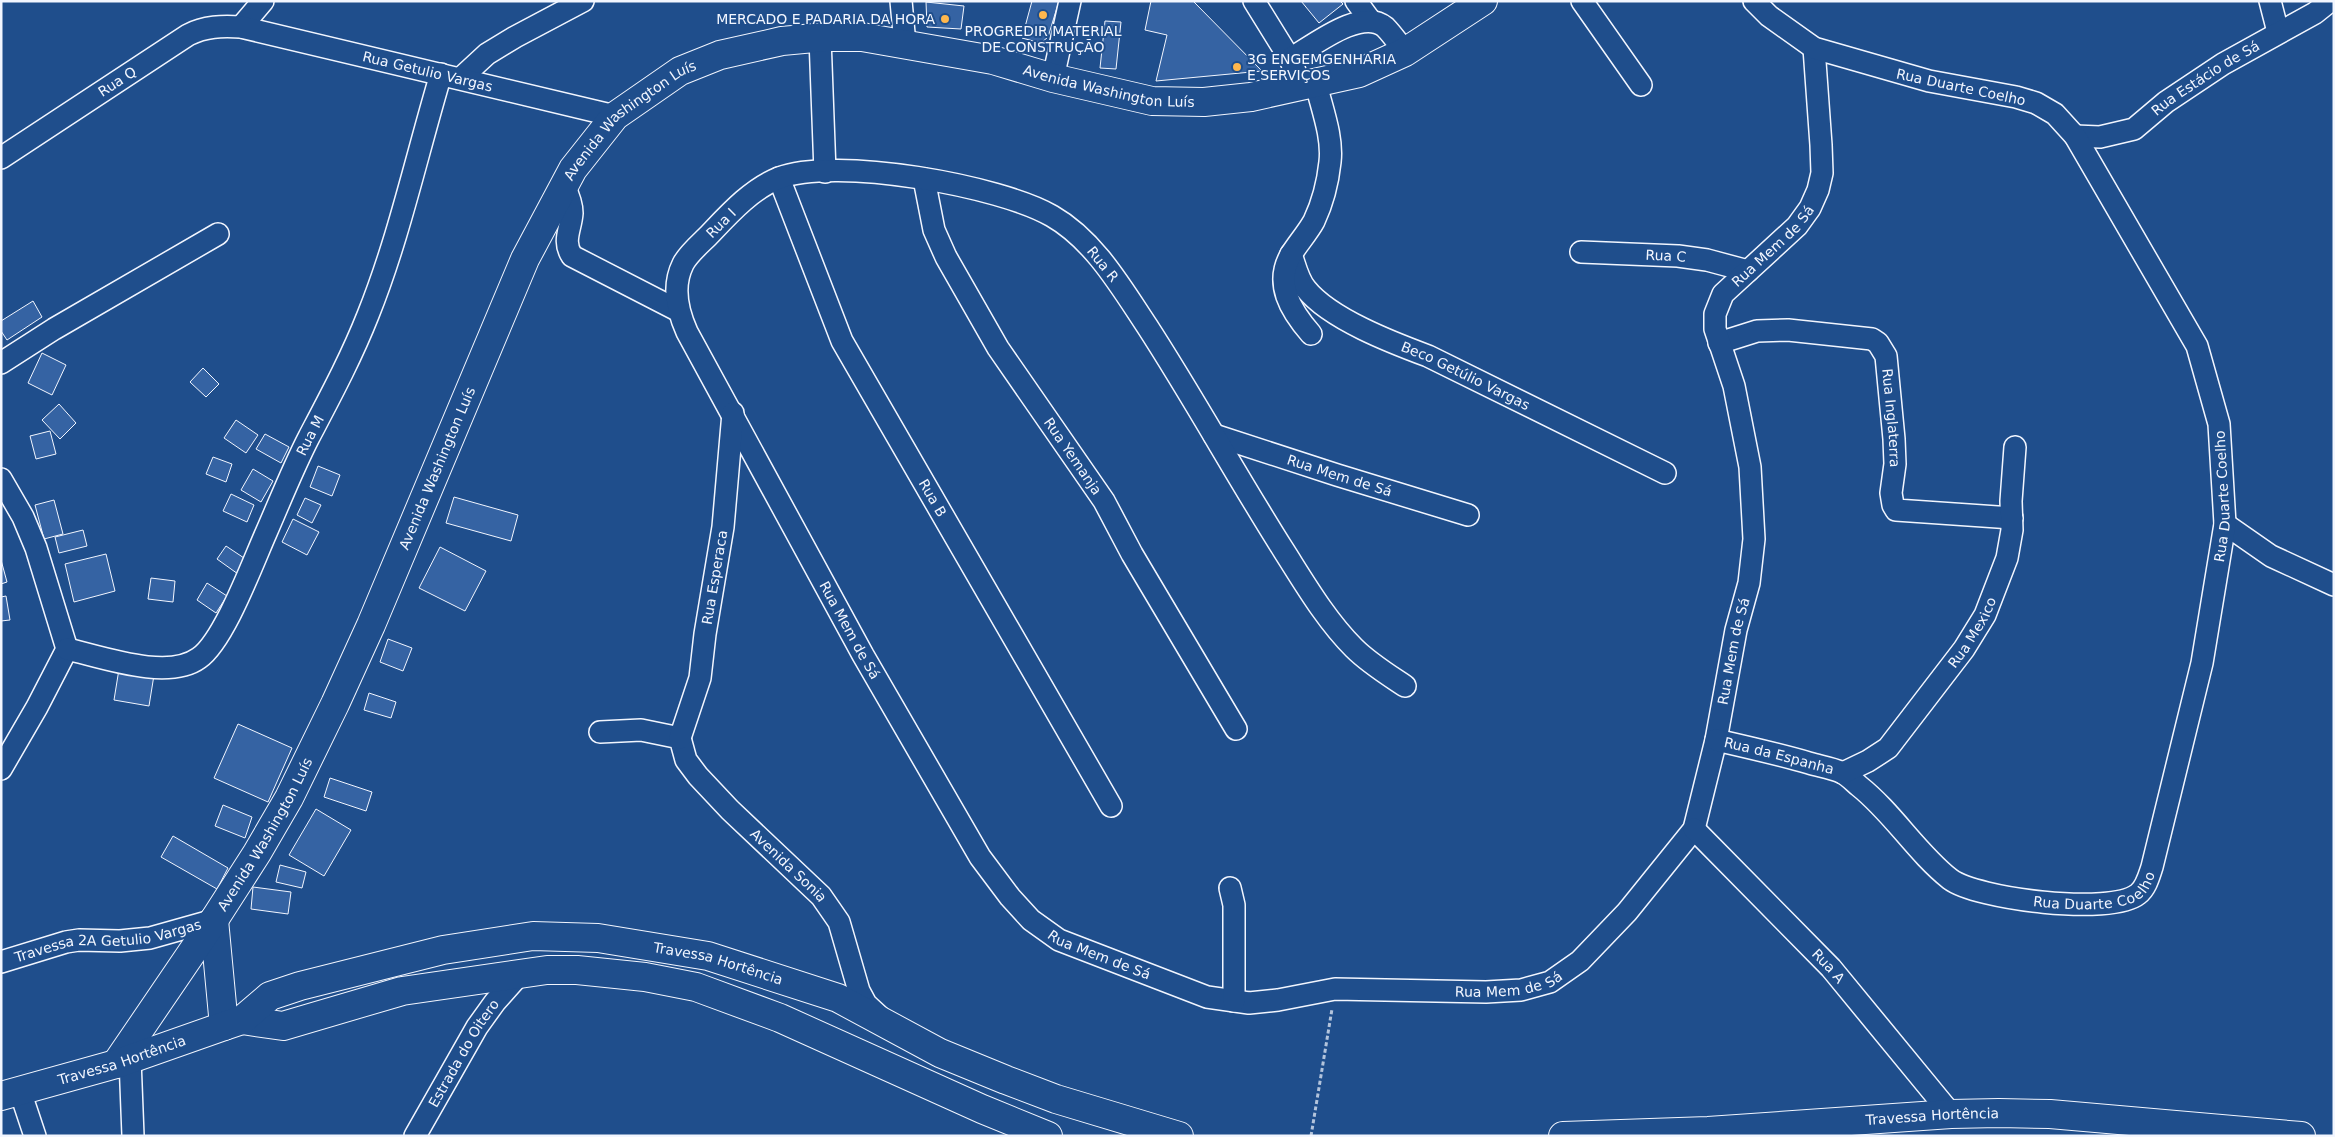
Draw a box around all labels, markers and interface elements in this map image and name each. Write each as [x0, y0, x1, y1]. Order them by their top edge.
marker: PROGREDIR MATERIAL DE CONSTRUÇÃO [1037, 9, 1049, 21]
place label: MERCADO E PADARIA DA HORA [716, 11, 935, 27]
marker: MERCADO E PADARIA DA HORA [939, 13, 951, 25]
place label: PROGREDIR MATERIAL DE CONSTRUÇÃO [965, 23, 1122, 55]
street label: Rua Estácio de Sá [2148, 37, 2262, 119]
street label: Rua Getulio Vargas [361, 48, 494, 95]
place label: 3G ENGEMGENHARIA E SERVIÇOS [1247, 51, 1396, 83]
street label: Avenida Washington Luís [561, 57, 699, 183]
marker: 3G ENGEMGENHARIA E SERVIÇOS [1231, 61, 1243, 73]
street label: Avenida Washington Luís [1021, 62, 1195, 110]
street label: Rua Q [95, 63, 139, 100]
street label: Rua Duarte Coelho [1895, 65, 2027, 109]
street label: Rua Mem de Sá [1728, 202, 1817, 290]
street label: Rua I [703, 205, 739, 241]
street label: Rua R [1084, 243, 1122, 285]
street label: Rua C [1645, 247, 1688, 265]
street label: Beco Getúlio Vargas [1399, 339, 1533, 413]
street label: Rua Inglaterra [1879, 368, 1903, 468]
street label: Avenida Washington Luís [396, 385, 478, 552]
street label: Rua M [293, 412, 327, 458]
street label: Rua Yemanja [1041, 415, 1105, 498]
street label: Rua Duarte Coelho [2211, 430, 2233, 563]
street label: Rua Mem de Sá [1285, 451, 1394, 499]
street label: Rua B [916, 476, 950, 519]
street label: Rua Esperaca [699, 529, 730, 626]
street label: Rua Mem de Sá [816, 578, 883, 682]
street label: Rua Mexico [1945, 595, 1999, 671]
street label: Rua Mem de Sá [1715, 596, 1753, 706]
street label: Rua da Espanha [1723, 734, 1836, 777]
street label: Avenida Washington Luís [214, 755, 316, 914]
street label: Avenida Sonia [747, 826, 830, 905]
street label: Rua Duarte Coelho [2032, 869, 2158, 912]
street label: Travessa 2A Getulio Vargas [12, 916, 203, 966]
street label: Rua Mem de Sá [1045, 927, 1153, 983]
street label: Travessa Hortência [651, 939, 785, 988]
street label: Rua A [1809, 946, 1848, 987]
street label: Rua Mem de Sá [1455, 968, 1565, 1000]
street label: Estrada do Oitero [425, 996, 502, 1110]
street label: Travessa Hortência [55, 1032, 188, 1088]
street label: Travessa Hortência [1864, 1105, 1999, 1128]

